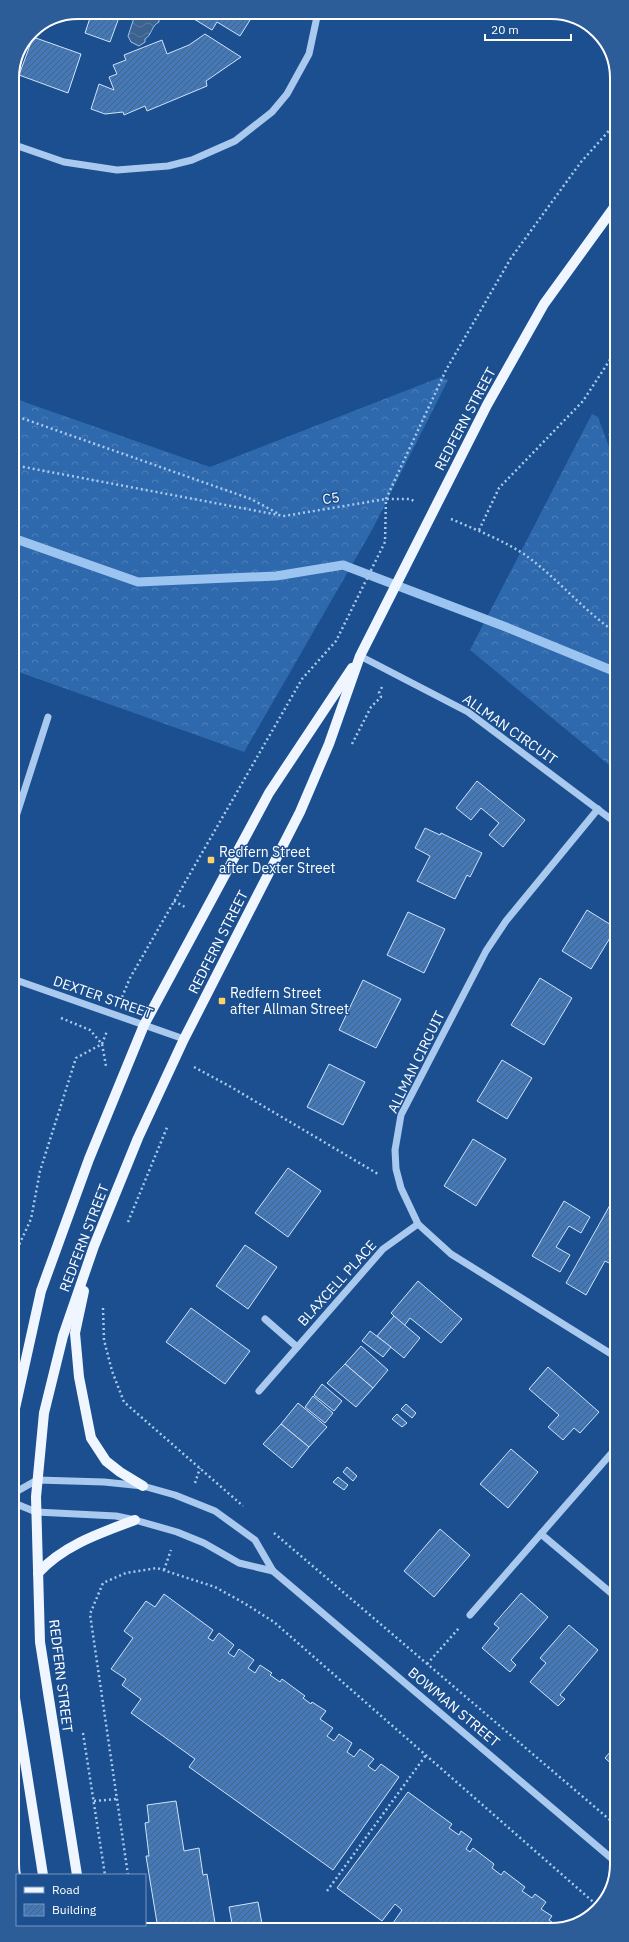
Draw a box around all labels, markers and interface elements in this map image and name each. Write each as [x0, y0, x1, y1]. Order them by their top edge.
scale bar [485, 16, 571, 42]
text: 20 m [491, 22, 519, 37]
street label: REDFERN STREET [430, 364, 500, 474]
street label: C5 [321, 488, 341, 508]
street label: ALLMAN CIRCUIT [459, 690, 561, 768]
place label: Redfern Street after Dexter Street [219, 843, 335, 877]
marker: Redfern Street after Dexter Street [206, 855, 216, 865]
street label: REDFERN STREET [184, 887, 252, 997]
street label: DEXTER STREET [51, 972, 155, 1022]
place label: Redfern Street after Allman Street [230, 984, 349, 1018]
marker: Redfern Street after Allman Street [217, 996, 227, 1006]
street label: ALLMAN CIRCUIT [384, 1008, 448, 1116]
street label: REDFERN STREET [55, 1182, 113, 1294]
street label: BLAXCELL PLACE [294, 1236, 380, 1330]
street label: REDFERN STREET [45, 1618, 77, 1734]
street label: BOWMAN STREET [404, 1663, 504, 1751]
legend [16, 1874, 146, 1926]
text: Road [52, 1882, 80, 1897]
text: Building [52, 1902, 97, 1917]

